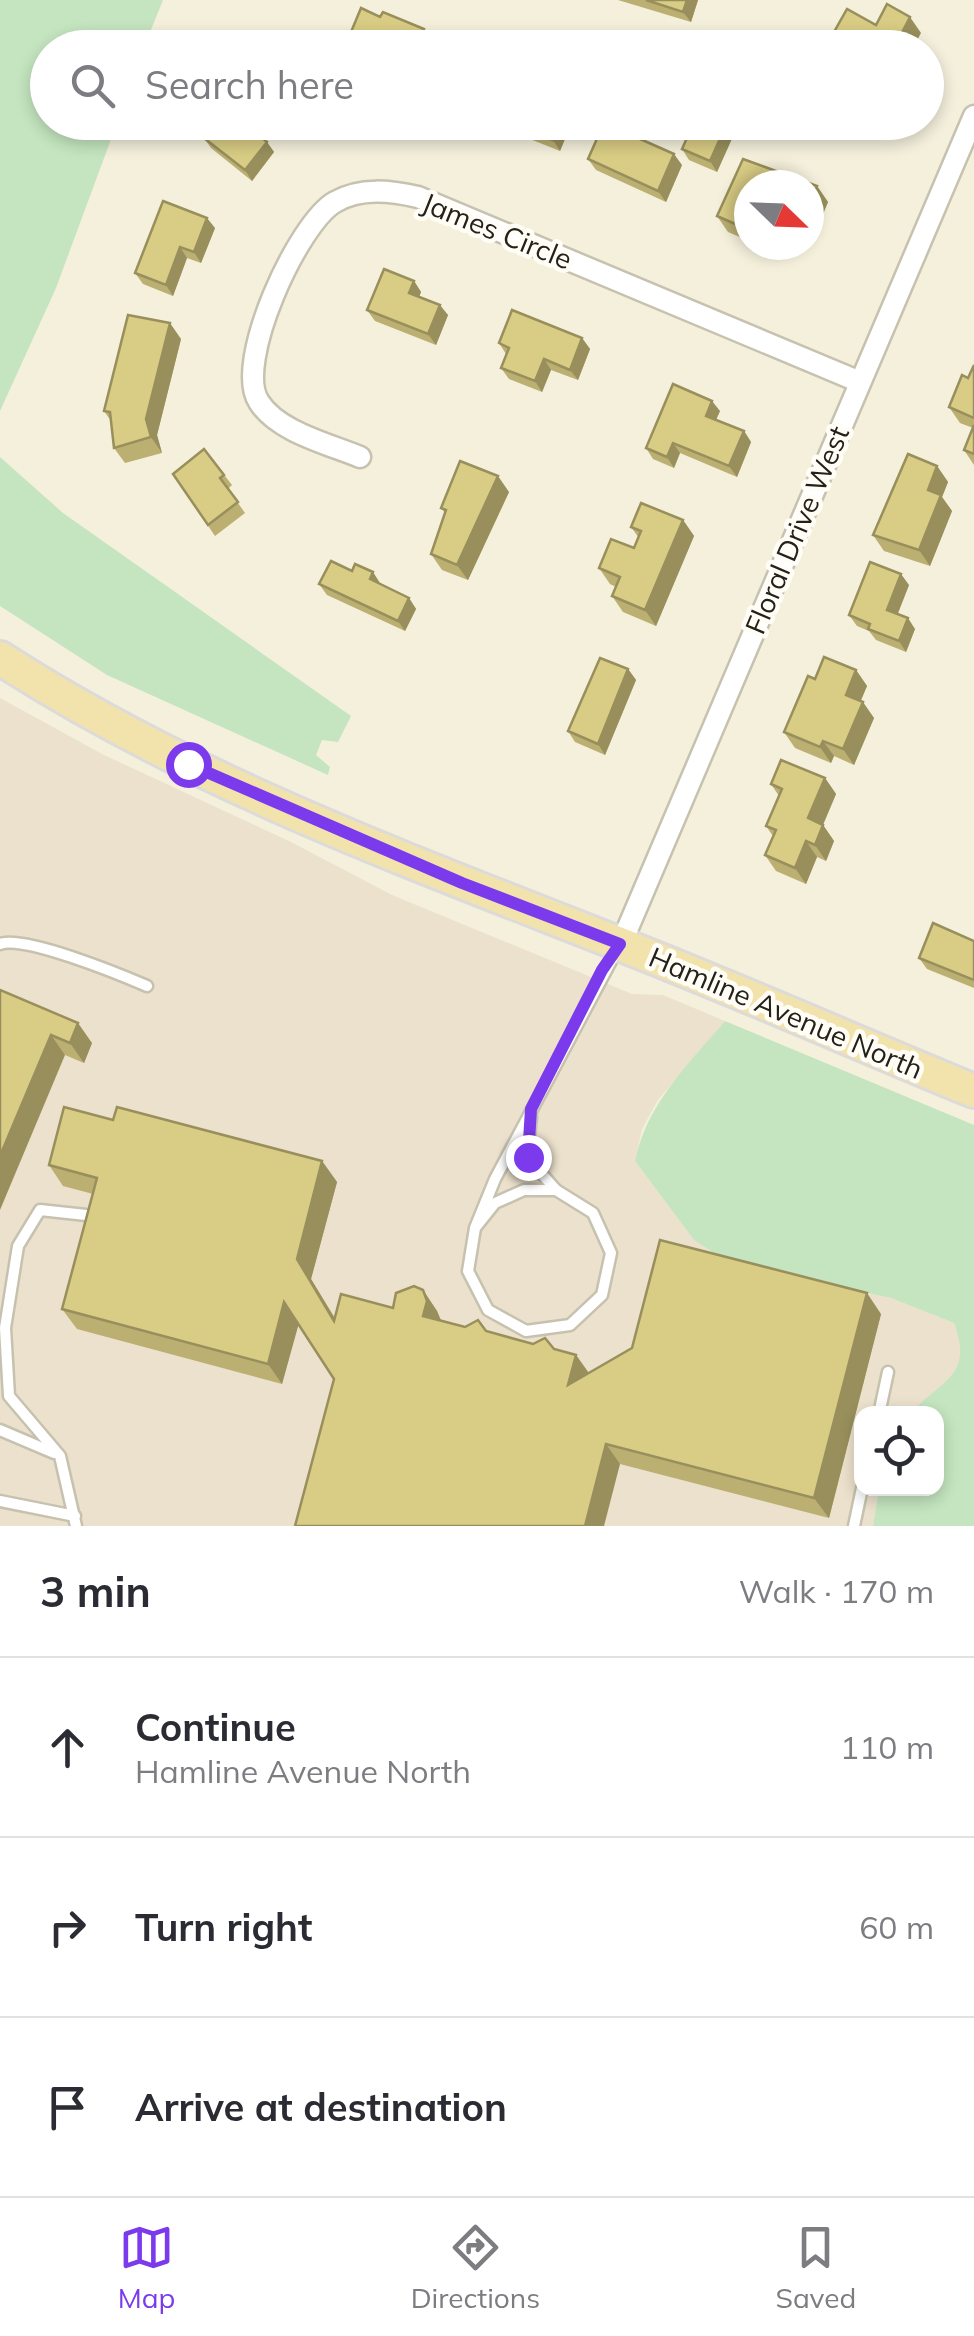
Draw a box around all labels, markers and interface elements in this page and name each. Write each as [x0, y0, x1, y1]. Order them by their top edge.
search box [30, 30, 944, 140]
icon: search [65, 58, 120, 113]
text: Search here [145, 61, 354, 109]
north arrow [734, 170, 824, 260]
street label: James Circle [417, 185, 577, 276]
street label: Floral Drive West [737, 420, 856, 639]
route start [166, 742, 212, 788]
street label: Hamline Avenue North [644, 939, 928, 1086]
route end [506, 1135, 552, 1181]
map controls [854, 1406, 944, 1496]
button: locate [854, 1406, 944, 1496]
text: 3 min [40, 1565, 151, 1618]
text: Walk · 170 m [739, 1571, 934, 1611]
text: Continue [135, 1703, 296, 1751]
icon: ahead [40, 1720, 95, 1775]
text: 110 m [840, 1727, 934, 1767]
text: Hamline Avenue North [135, 1751, 471, 1791]
icon: right [40, 1900, 95, 1955]
text: Turn right [135, 1903, 312, 1951]
text: 60 m [859, 1907, 934, 1947]
icon: arrive [40, 2080, 95, 2135]
text: Arrive at destination [135, 2083, 507, 2131]
tab: Map [118, 2220, 175, 2315]
tab: Directions [411, 2220, 540, 2315]
tab: Saved [775, 2220, 856, 2315]

